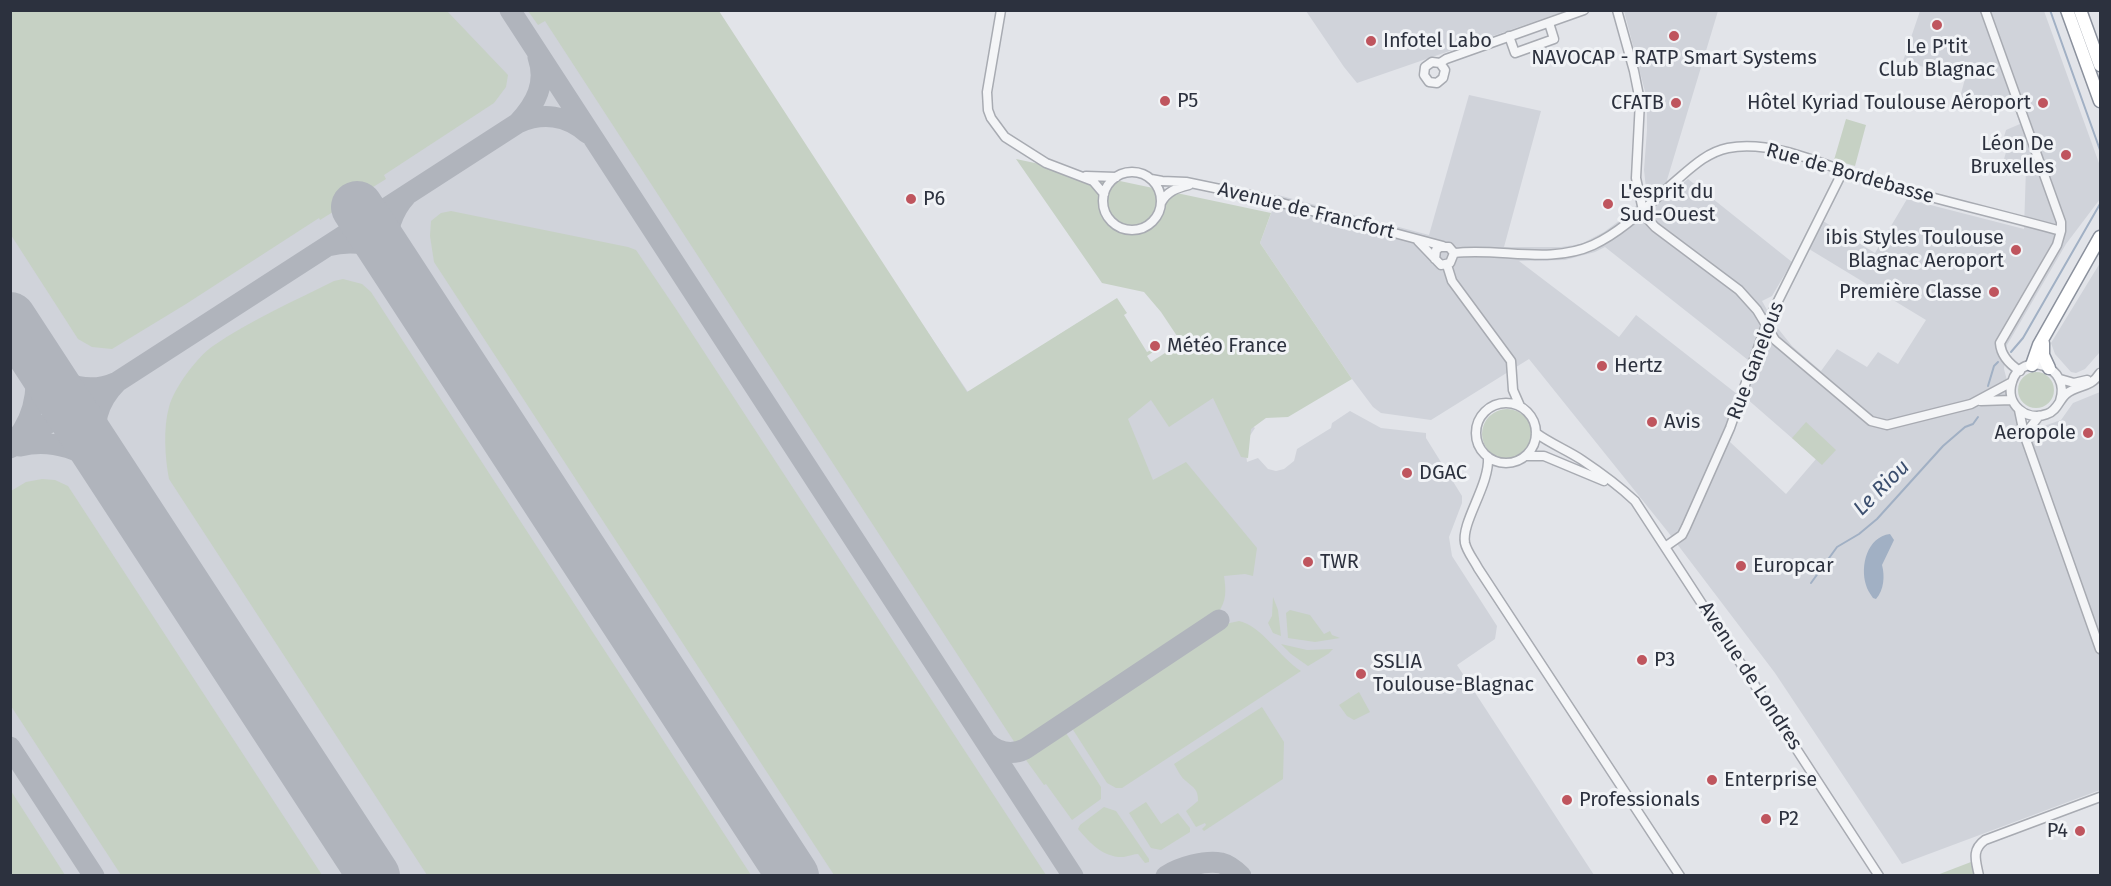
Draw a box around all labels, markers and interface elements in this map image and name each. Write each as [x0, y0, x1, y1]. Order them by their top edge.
marker: Le P'tit Club Blagnac [1930, 18, 1944, 32]
place label: Infotel Labo [1383, 29, 1492, 53]
marker: NAVOCAP - RATP Smart Systems [1667, 29, 1681, 43]
marker: Infotel Labo [1364, 34, 1378, 48]
place label: Le P'tit Club Blagnac [1879, 35, 1995, 82]
place label: NAVOCAP - RATP Smart Systems [1531, 46, 1817, 70]
place label: P5 [1177, 89, 1198, 113]
place label: CFATB [1611, 91, 1664, 115]
place label: Hôtel Kyriad Toulouse Aéroport [1747, 91, 2031, 115]
marker: P5 [1158, 94, 1172, 108]
marker: CFATB [1669, 96, 1683, 110]
marker: Hôtel Kyriad Toulouse Aéroport [2036, 96, 2050, 110]
place label: Léon De Bruxelles [1970, 132, 2054, 179]
street label: Rue de Bordebasse [1763, 139, 1937, 209]
marker: Léon De Bruxelles [2059, 148, 2073, 162]
street label: Avenue de Francfort [1215, 177, 1397, 245]
place label: L'esprit du Sud-Ouest [1620, 180, 1715, 227]
place label: P6 [923, 187, 945, 211]
marker: P6 [904, 192, 918, 206]
marker: L'esprit du Sud-Ouest [1601, 197, 1615, 211]
place label: ibis Styles Toulouse Blagnac Aeroport [1825, 226, 2004, 273]
marker: ibis Styles Toulouse Blagnac Aeroport [2009, 243, 2023, 257]
place label: Première Classe [1839, 280, 1982, 304]
marker: Première Classe [1987, 285, 2001, 299]
street label: Rue Ganelous [1722, 299, 1790, 423]
place label: Météo France [1167, 334, 1287, 358]
marker: Météo France [1148, 339, 1162, 353]
place label: Hertz [1614, 354, 1662, 378]
marker: Hertz [1595, 359, 1609, 373]
place label: Avis [1664, 410, 1700, 434]
marker: Avis [1645, 415, 1659, 429]
place label: Aeropole [1995, 421, 2076, 445]
marker: Aeropole [2081, 426, 2095, 440]
water label: Le Riou [1849, 455, 1915, 521]
place label: DGAC [1419, 461, 1467, 485]
marker: DGAC [1400, 466, 1414, 480]
place label: TWR [1320, 550, 1359, 574]
place label: Europcar [1753, 554, 1834, 578]
marker: TWR [1301, 555, 1315, 569]
marker: Europcar [1734, 559, 1748, 573]
street label: Avenue de Londres [1693, 597, 1807, 755]
place label: P3 [1654, 648, 1675, 672]
place label: SSLIA Toulouse-Blagnac [1373, 650, 1534, 697]
marker: P3 [1635, 653, 1649, 667]
marker: SSLIA Toulouse-Blagnac [1354, 667, 1368, 681]
place label: Enterprise [1724, 768, 1817, 792]
marker: Enterprise [1705, 773, 1719, 787]
place label: Professionals [1579, 788, 1700, 812]
marker: Professionals [1560, 793, 1574, 807]
place label: P2 [1778, 807, 1799, 831]
marker: P2 [1759, 812, 1773, 826]
place label: P4 [2047, 819, 2068, 843]
marker: P4 [2073, 824, 2087, 838]

